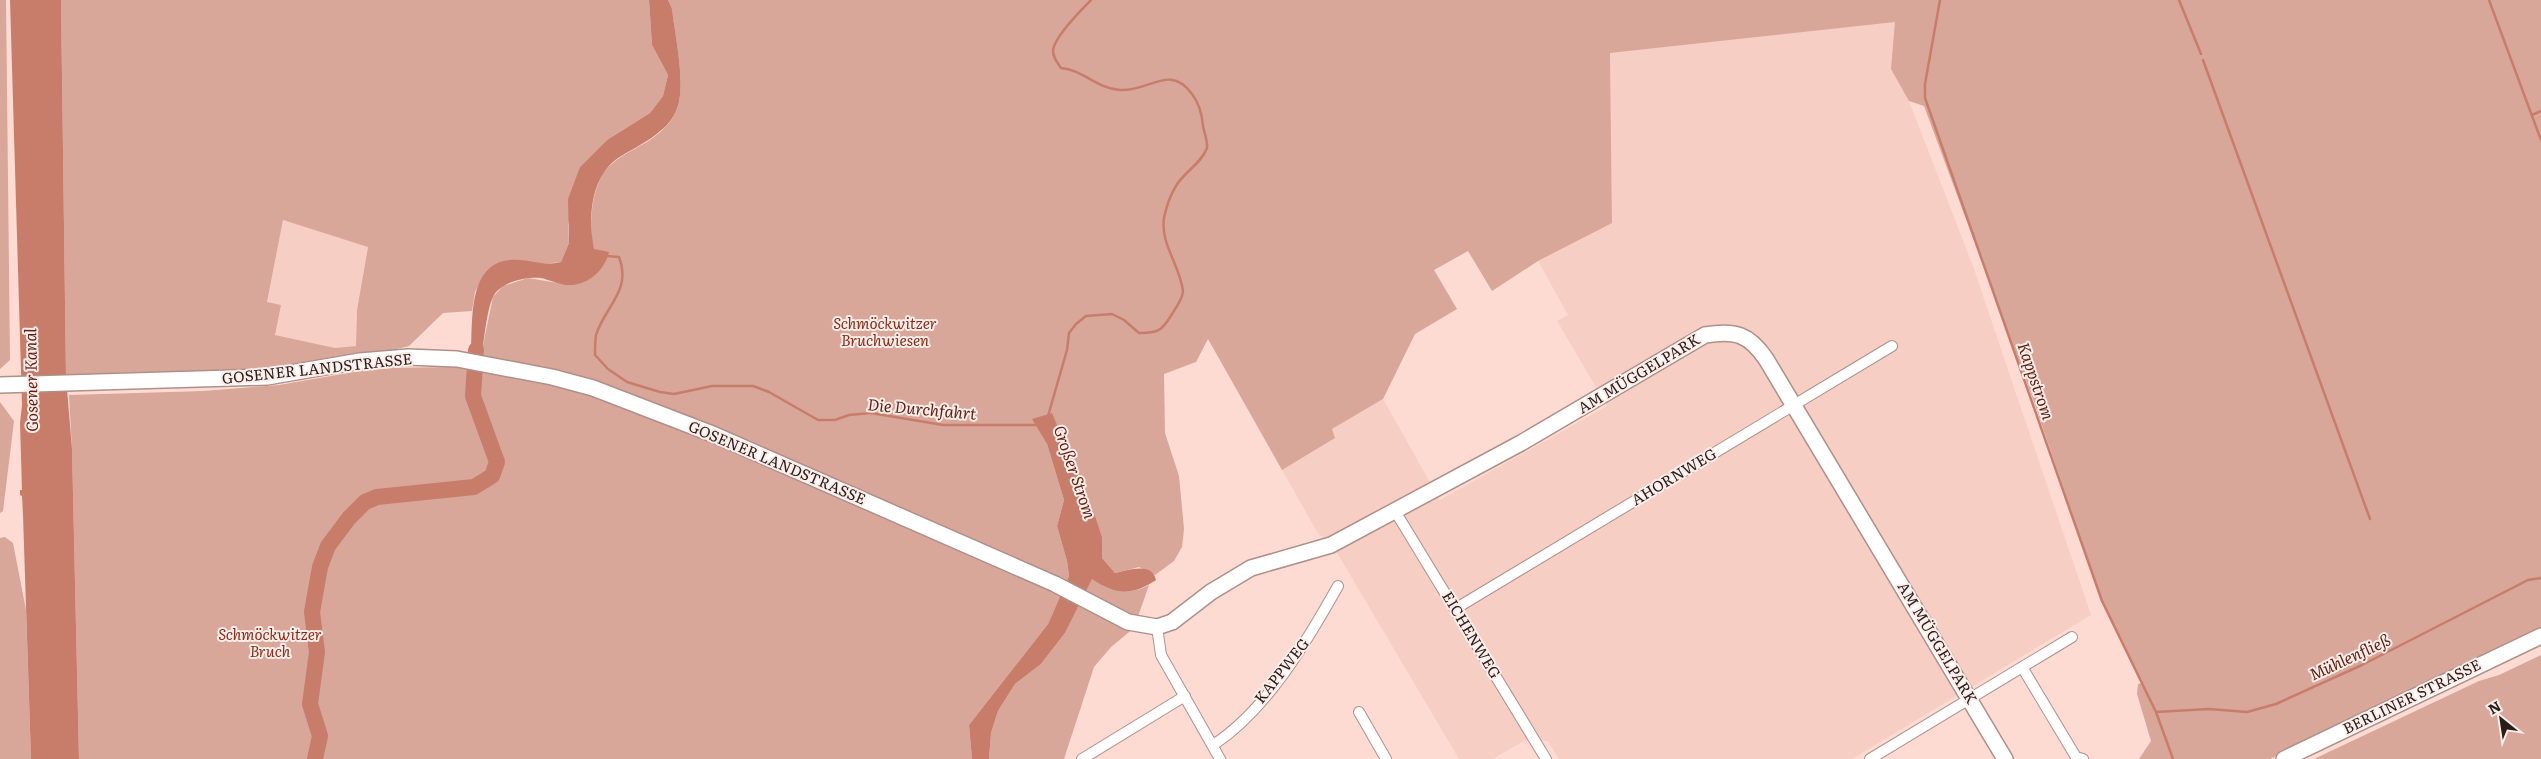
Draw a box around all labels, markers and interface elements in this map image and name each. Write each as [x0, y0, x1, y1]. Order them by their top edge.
park label: Schmöckwitzer Bruchwiesen [833, 311, 937, 351]
street label: AM MÜGGELPARK [1573, 327, 1704, 418]
water label: Gosener Kanal [17, 328, 43, 432]
water label: Kappstrom [2013, 339, 2061, 423]
street label: GOSENER LANDSTRASSE [221, 346, 413, 389]
water label: Die Durchfahrt [866, 391, 978, 425]
street label: GOSENER LANDSTRASSE [685, 414, 870, 509]
water label: Großer Strom [1049, 422, 1103, 522]
street label: AHORNWEG [1626, 441, 1720, 510]
street label: AM MÜGGELPARK [1893, 577, 1984, 708]
street label: EICHENWEG [1437, 586, 1507, 682]
park label: Schmöckwitzer Bruch [218, 622, 322, 662]
water label: Mühlenfließ [2305, 627, 2394, 685]
street label: KAPPWEG [1248, 632, 1314, 708]
street label: BERLINER STRASSE [2338, 652, 2484, 739]
north arrow [2476, 694, 2526, 744]
text: N [2484, 695, 2504, 718]

